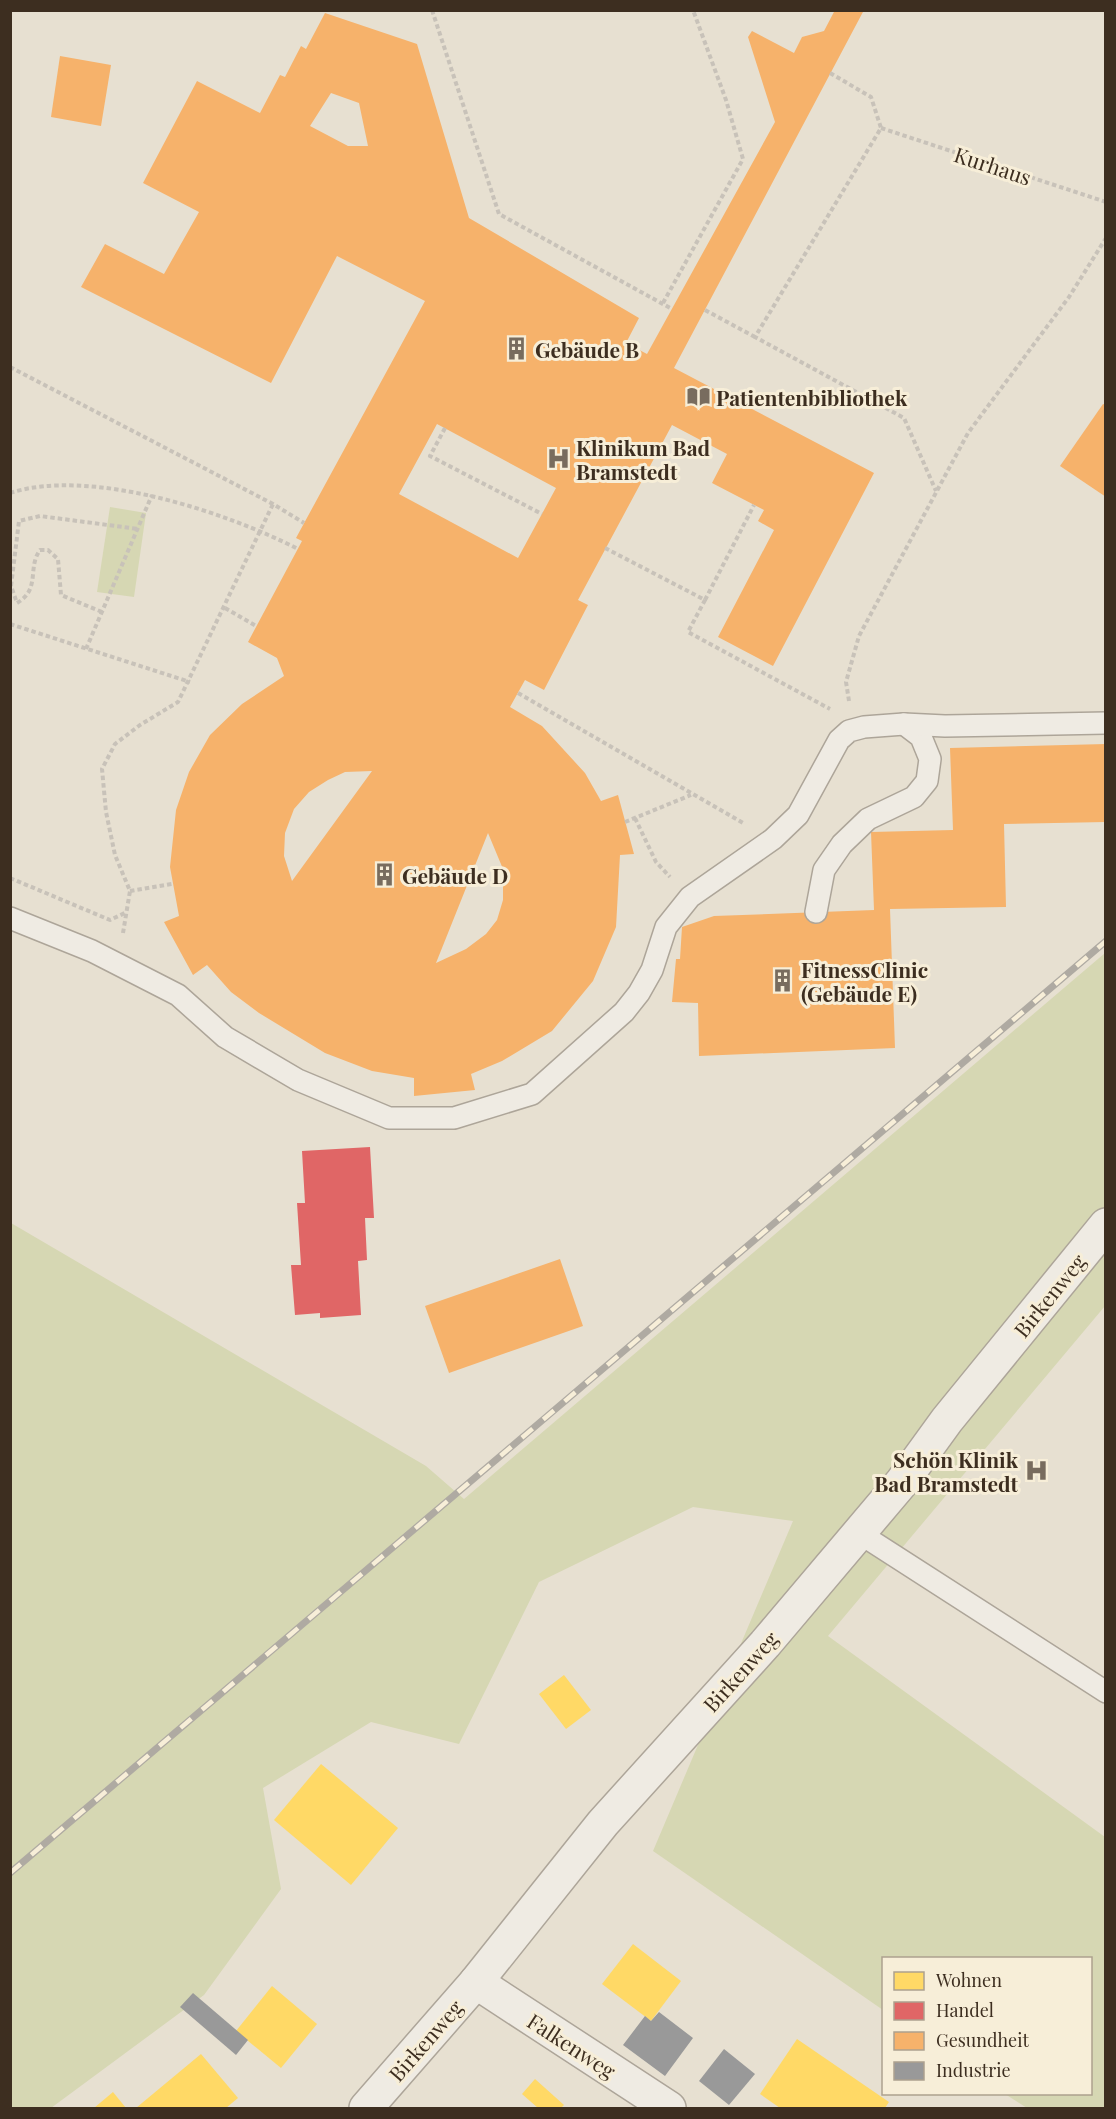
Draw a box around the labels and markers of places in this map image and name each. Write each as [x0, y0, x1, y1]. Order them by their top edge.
place label: Gebäude B [535, 335, 639, 363]
building icon: Gebäude B [504, 336, 530, 362]
place label: Patientenbibliothek [716, 383, 908, 411]
library icon: Patientenbibliothek [685, 384, 711, 410]
place label: Klinikum Bad Bramstedt [576, 433, 711, 485]
hospital icon: Klinikum Bad Bramstedt [545, 446, 571, 472]
place label: Gebäude D [402, 861, 508, 889]
building icon: Gebäude D [371, 862, 397, 888]
place label: FitnessClinic (Gebäude E) [801, 955, 928, 1007]
building icon: FitnessClinic (Gebäude E) [770, 968, 796, 994]
place label: Schön Klinik Bad Bramstedt [874, 1445, 1019, 1497]
hospital icon: Schön Klinik Bad Bramstedt [1023, 1458, 1049, 1484]

